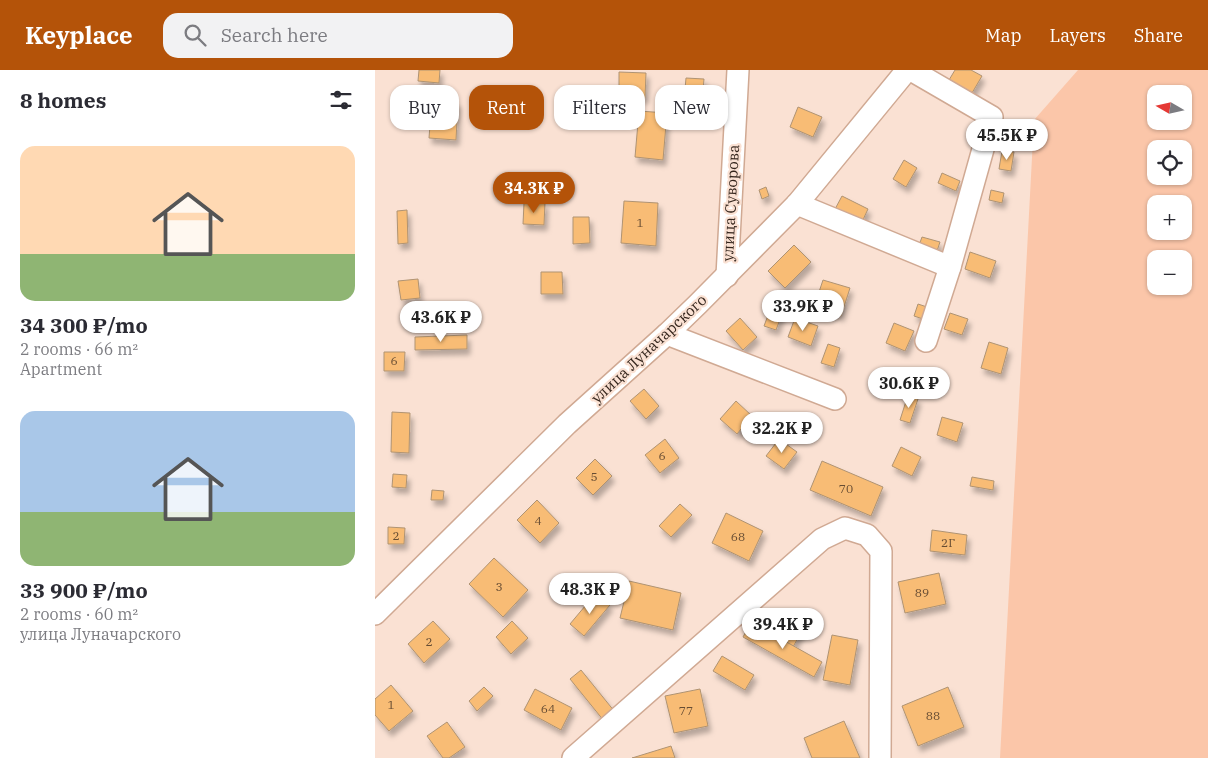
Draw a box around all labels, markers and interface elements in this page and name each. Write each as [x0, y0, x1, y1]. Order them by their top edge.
search box [163, 13, 513, 58]
text: Keyplace [25, 19, 133, 51]
icon: search [181, 21, 209, 49]
text: Search here [221, 23, 328, 47]
text: Map [985, 24, 1022, 47]
text: Layers [1050, 24, 1106, 47]
text: Share [1134, 24, 1183, 47]
chip: Buy [390, 85, 459, 130]
chip: Rent [469, 85, 544, 130]
chip: Filters [554, 85, 645, 130]
chip: New [655, 85, 728, 130]
north arrow [1147, 85, 1193, 130]
map controls [1147, 85, 1192, 295]
text: 8 homes [20, 86, 106, 114]
icon: filters [327, 86, 355, 114]
pin: 45.5K ₽ [961, 118, 1053, 161]
text: 45.5K ₽ [977, 125, 1037, 145]
button: locate [1147, 140, 1192, 185]
street label: улица Суворова [718, 144, 743, 262]
pin: 34.3K ₽ [488, 172, 580, 214]
text: 34.3K ₽ [504, 178, 564, 198]
icon: home [143, 179, 233, 269]
button: + [1147, 195, 1192, 240]
house number: 1 [636, 215, 644, 230]
button: − [1147, 250, 1192, 295]
street label: улица Луначарского [587, 290, 710, 407]
pin: 33.9K ₽ [757, 290, 849, 332]
text: 33.9K ₽ [773, 296, 833, 316]
pin: 43.6K ₽ [395, 300, 487, 343]
text: 43.6K ₽ [411, 307, 471, 327]
text: 34 300 ₽/mo [20, 311, 148, 339]
text: 2 rooms · 66 m² [20, 339, 138, 359]
house number: 6 [390, 353, 398, 368]
text: Apartment [20, 359, 102, 379]
pin: 30.6K ₽ [863, 366, 955, 409]
text: 30.6K ₽ [879, 373, 939, 393]
pin: 32.2K ₽ [736, 412, 828, 454]
text: 32.2K ₽ [752, 418, 812, 438]
icon: home [143, 444, 233, 534]
house number: 6 [658, 448, 666, 463]
house number: 5 [590, 469, 598, 484]
house number: 70 [839, 481, 853, 496]
house number: 4 [534, 513, 542, 528]
house number: 2 [392, 528, 400, 543]
house number: 68 [731, 529, 745, 544]
house number: 2Г [941, 535, 955, 550]
pin: 48.3K ₽ [544, 572, 636, 615]
text: 33 900 ₽/mo [20, 576, 148, 604]
house number: 3 [495, 579, 503, 594]
text: 48.3K ₽ [560, 579, 620, 599]
house number: 89 [915, 585, 929, 600]
text: 2 rooms · 60 m² [20, 604, 138, 624]
pin: 39.4K ₽ [737, 608, 829, 650]
text: 39.4K ₽ [753, 614, 813, 634]
text: улица Луначарского [20, 624, 181, 644]
house number: 2 [425, 634, 433, 649]
house number: 1 [387, 697, 395, 712]
house number: 64 [541, 701, 555, 716]
house number: 77 [679, 703, 693, 718]
house number: 88 [926, 708, 940, 723]

